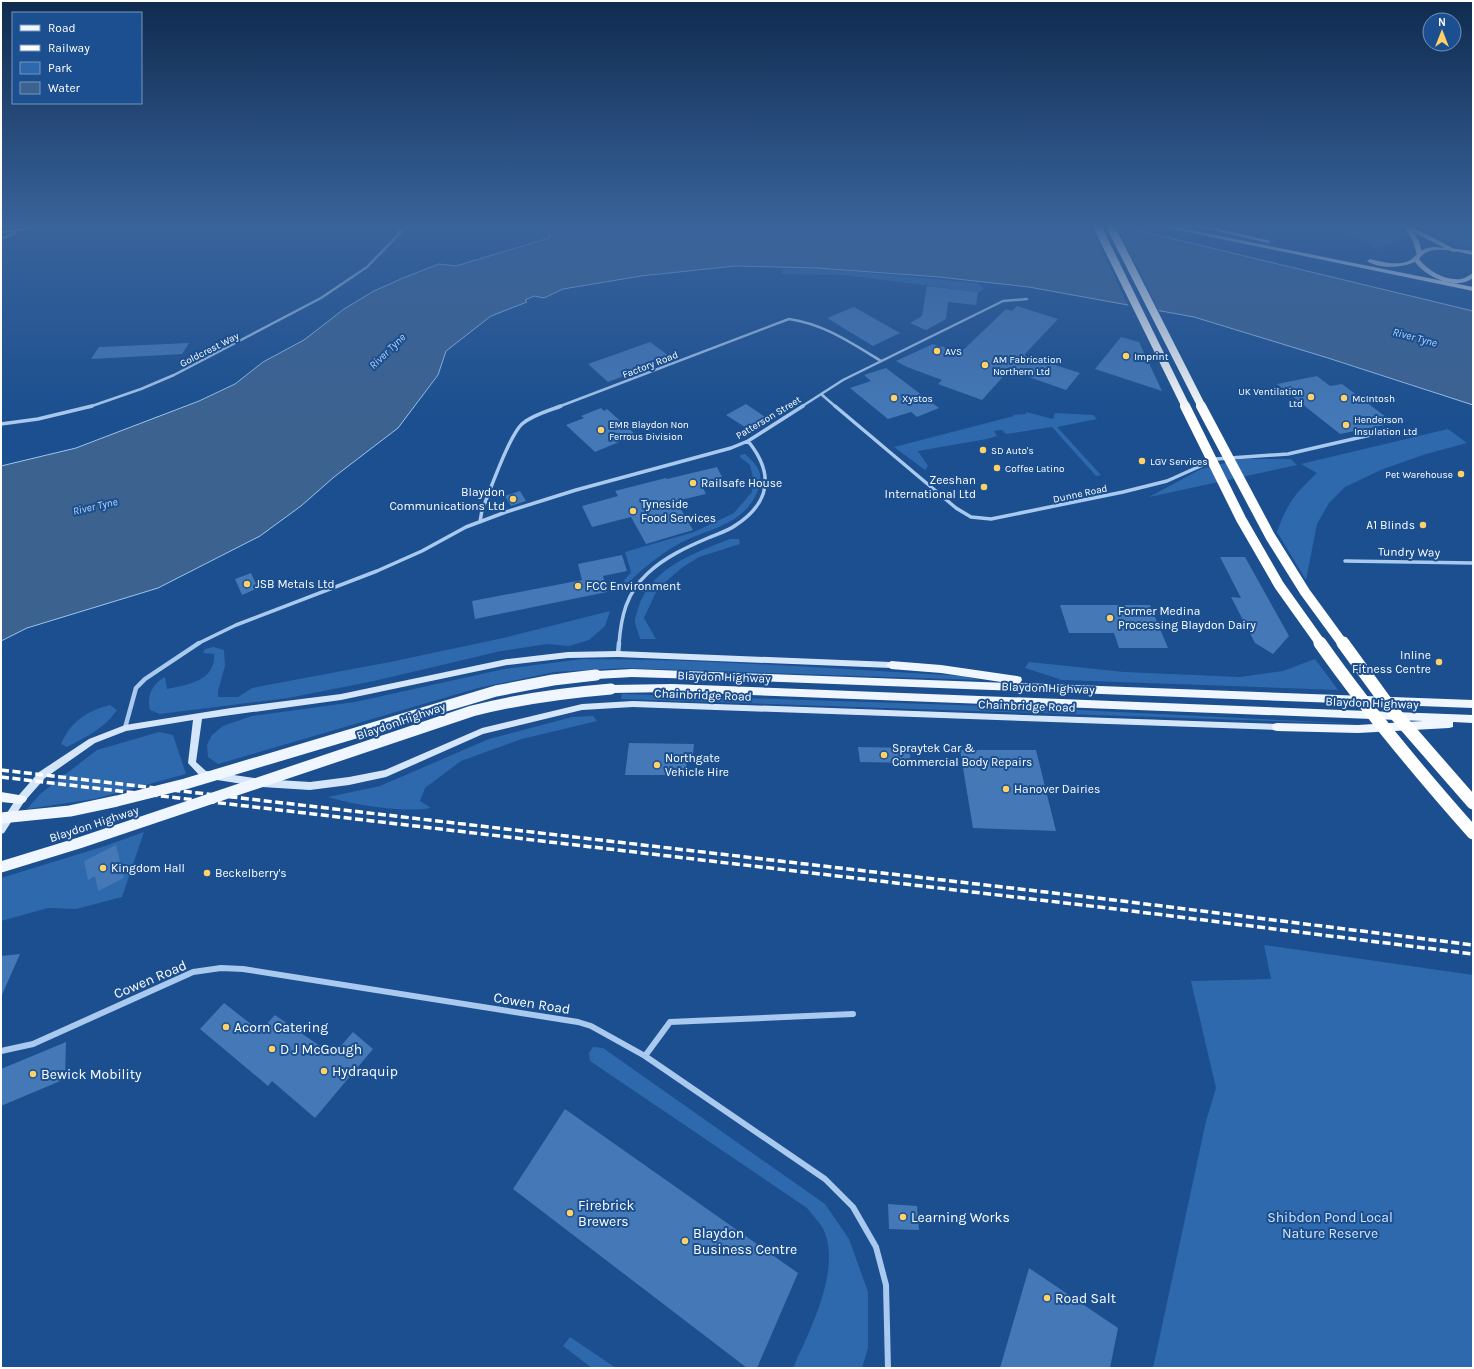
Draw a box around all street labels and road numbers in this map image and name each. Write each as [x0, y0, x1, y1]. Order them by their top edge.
street label: Goldcrest Way [178, 330, 241, 370]
street label: Factory Road [621, 349, 680, 381]
street label: Patterson Street [734, 394, 803, 442]
street label: Dunne Road [1052, 482, 1108, 506]
street label: Tundry Way [1378, 544, 1441, 560]
street label: Blaydon Highway [677, 668, 771, 686]
street label: Blaydon Highway [1001, 679, 1095, 697]
street label: Chainbridge Road [654, 686, 752, 704]
street label: Blaydon Highway [1325, 694, 1419, 712]
street label: Chainbridge Road [978, 697, 1076, 715]
street label: Blaydon Highway [355, 699, 448, 743]
street label: Blaydon Highway [47, 803, 141, 845]
street label: Cowen Road [111, 956, 189, 1002]
street label: Cowen Road [492, 989, 572, 1018]

